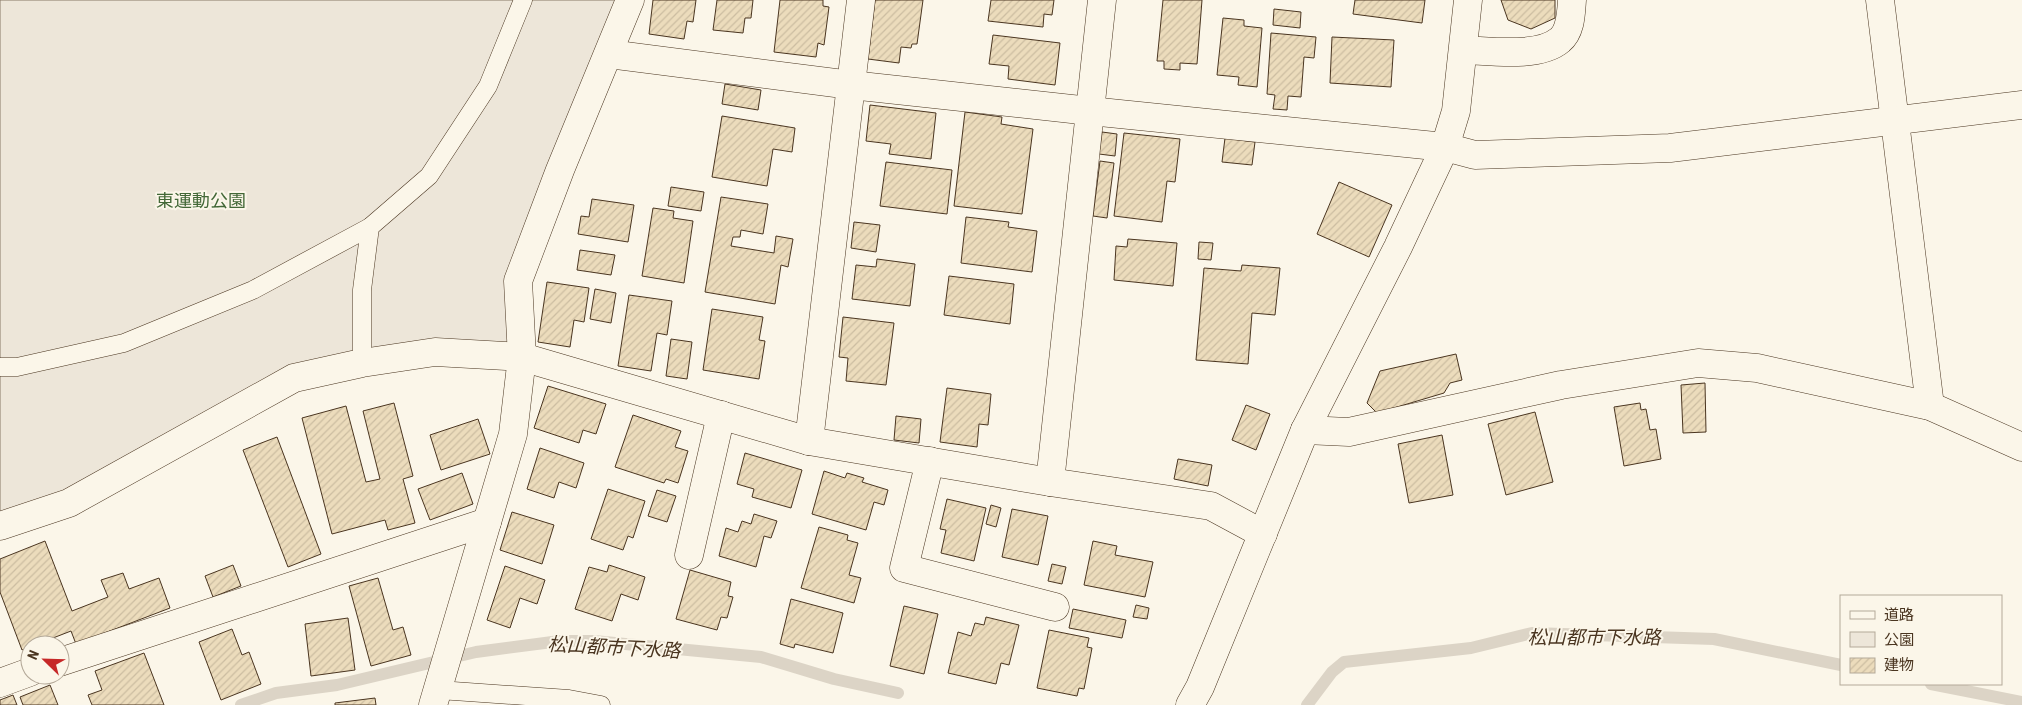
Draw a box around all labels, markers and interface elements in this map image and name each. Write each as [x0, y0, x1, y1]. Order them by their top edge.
park label: 東運動公園 [156, 190, 246, 211]
legend [1840, 595, 2002, 685]
text: 道路 [1884, 606, 1914, 624]
water label: 松山都市下水路 [1527, 626, 1662, 649]
text: 公園 [1884, 631, 1914, 649]
water label: 松山都市下水路 [547, 633, 683, 663]
north arrow [20, 635, 70, 685]
text: N [24, 648, 42, 662]
text: 建物 [1884, 656, 1914, 674]

